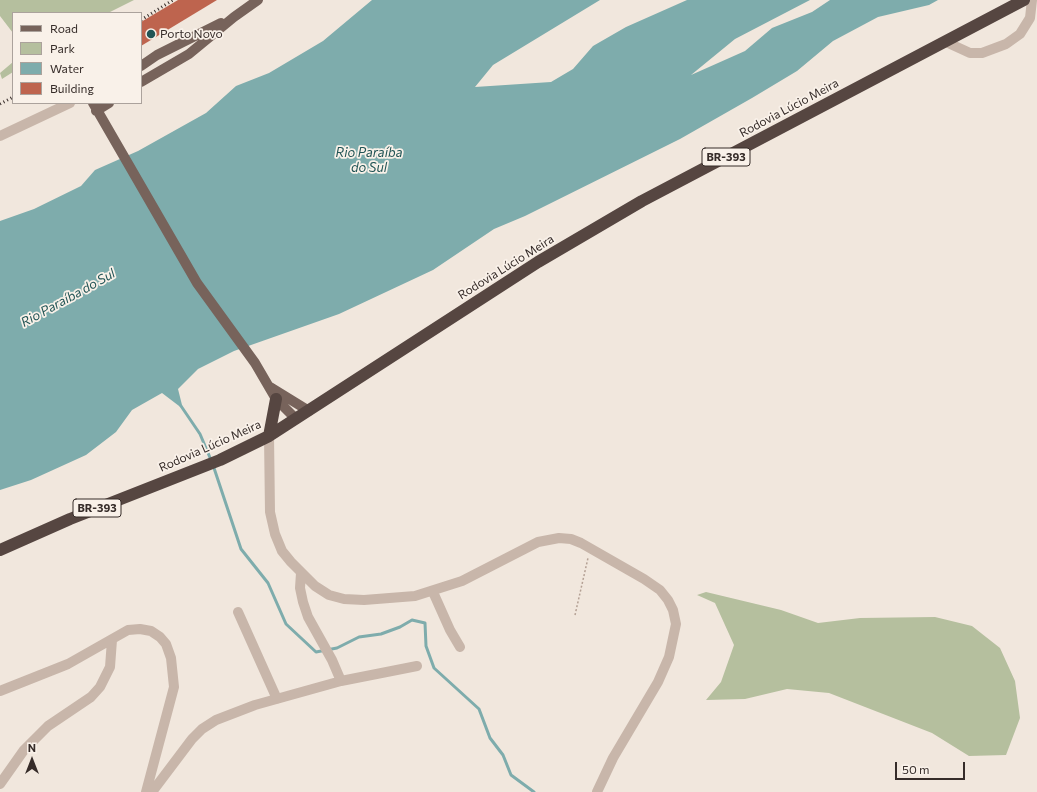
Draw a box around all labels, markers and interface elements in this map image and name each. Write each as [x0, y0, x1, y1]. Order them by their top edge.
legend [12, 12, 142, 104]
text: Road [50, 21, 78, 35]
place label: Porto Novo [160, 27, 223, 41]
marker: Porto Novo [145, 28, 157, 40]
text: Park [50, 41, 75, 55]
text: Water [50, 61, 84, 75]
street label: Rodovia Lúcio Meira [737, 76, 841, 140]
text: Building [50, 81, 94, 95]
water label: Rio Paraíba do Sul [336, 145, 402, 176]
road number: BR-393 [702, 148, 750, 166]
street label: Rodovia Lúcio Meira [455, 232, 557, 302]
water label: Rio Paraíba do Sul [18, 266, 118, 330]
street label: Rodovia Lúcio Meira [157, 417, 263, 475]
road number: BR-393 [73, 499, 121, 517]
north arrow [12, 740, 52, 780]
text: N [28, 741, 36, 754]
scale bar [897, 754, 967, 780]
text: 50 m [902, 762, 930, 776]

